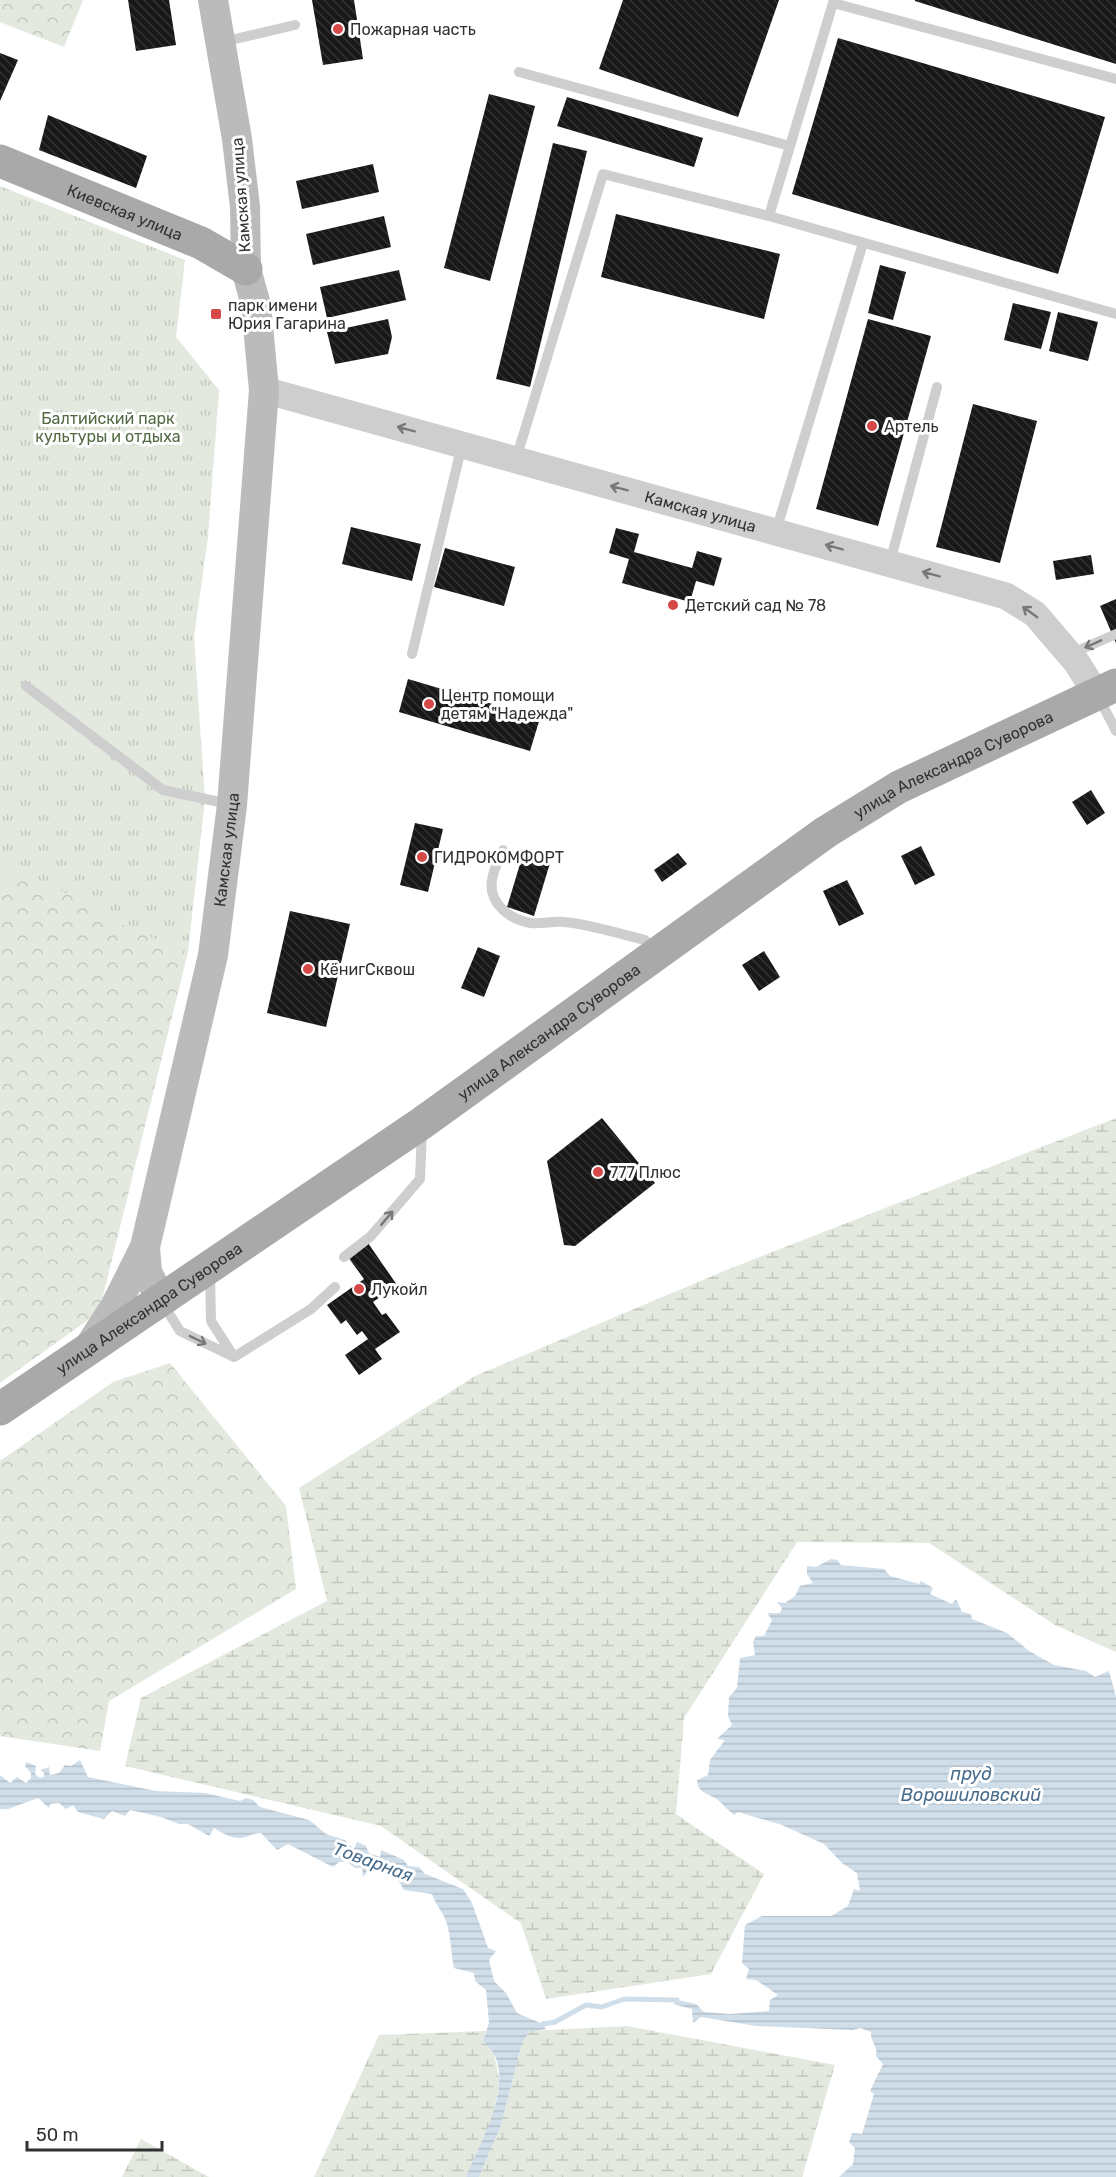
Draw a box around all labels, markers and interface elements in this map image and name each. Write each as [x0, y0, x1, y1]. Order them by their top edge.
place label: Пожарная часть [350, 20, 476, 39]
marker: Пожарная часть [331, 22, 345, 36]
street label: Камская улица [228, 137, 254, 253]
street label: Киевская улица [65, 180, 185, 244]
place label: парк имени Юрия Гагарина [228, 296, 346, 333]
marker: парк имени Юрия Гагарина [209, 307, 223, 321]
park label: Балтийский парк культуры и отдыха [35, 409, 181, 446]
place label: Артель [884, 417, 939, 436]
marker: Артель [865, 419, 879, 433]
one-way arrow [397, 423, 416, 434]
one-way arrow [609, 482, 628, 493]
street label: Камская улица [643, 487, 758, 536]
one-way arrow [824, 541, 843, 552]
one-way arrow [922, 568, 941, 579]
place label: Детский сад № 78 [685, 596, 826, 615]
marker: Детский сад № 78 [666, 598, 680, 612]
one-way arrow [1022, 606, 1038, 618]
one-way arrow [1084, 639, 1102, 650]
place label: Центр помощи детям "Надежда" [441, 686, 573, 723]
marker: Центр помощи детям "Надежда" [422, 697, 436, 711]
street label: улица Александра Суворова [850, 707, 1056, 822]
street label: Камская улица [210, 792, 242, 908]
place label: ГИДРОКОМФОРТ [434, 848, 564, 867]
marker: ГИДРОКОМФОРТ [415, 850, 429, 864]
street label: улица Александра Суворова [454, 959, 644, 1104]
place label: КёнигСквош [320, 960, 415, 979]
marker: КёнигСквош [301, 962, 315, 976]
place label: 777 Плюс [610, 1163, 681, 1182]
marker: 777 Плюс [591, 1165, 605, 1179]
one-way arrow [380, 1210, 393, 1226]
street label: улица Александра Суворова [52, 1238, 246, 1378]
place label: Лукойл [371, 1280, 427, 1299]
marker: Лукойл [352, 1282, 366, 1296]
one-way arrow [189, 1334, 207, 1346]
water label: пруд Ворошиловский [901, 1763, 1041, 1806]
water label: Товарная [330, 1837, 416, 1887]
scale bar [27, 2114, 162, 2152]
text: 50 m [36, 2124, 79, 2146]

